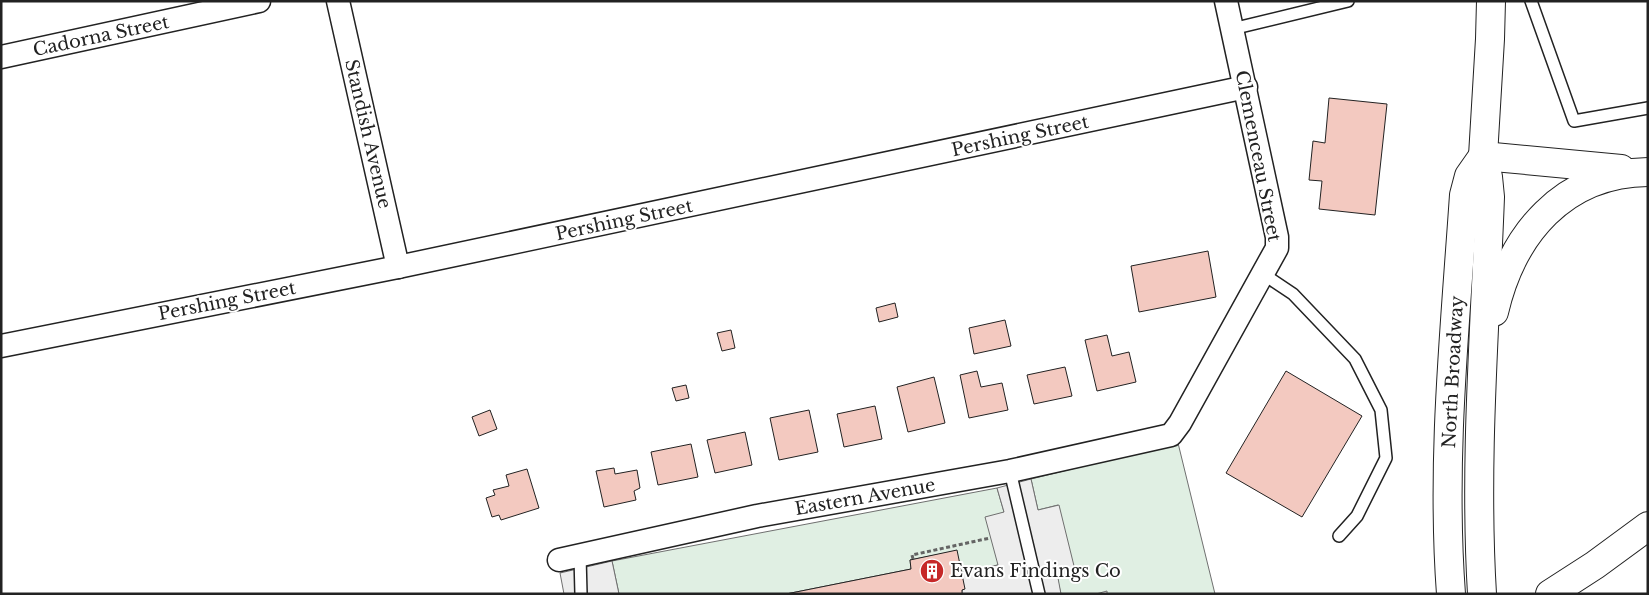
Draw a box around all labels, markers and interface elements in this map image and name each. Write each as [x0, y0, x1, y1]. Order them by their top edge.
street label: Cadorna Street [31, 11, 171, 61]
street label: Standish Avenue [340, 57, 396, 211]
street label: Clemenceau Street [1231, 69, 1285, 244]
street label: Pershing Street [949, 111, 1091, 161]
street label: Pershing Street [553, 195, 695, 245]
street label: Pershing Street [156, 277, 298, 325]
street label: North Broadway [1438, 295, 1468, 449]
street label: Eastern Avenue [793, 474, 937, 520]
building icon: Evans Findings Co [919, 558, 945, 584]
place label: Evans Findings Co [950, 560, 1121, 582]

